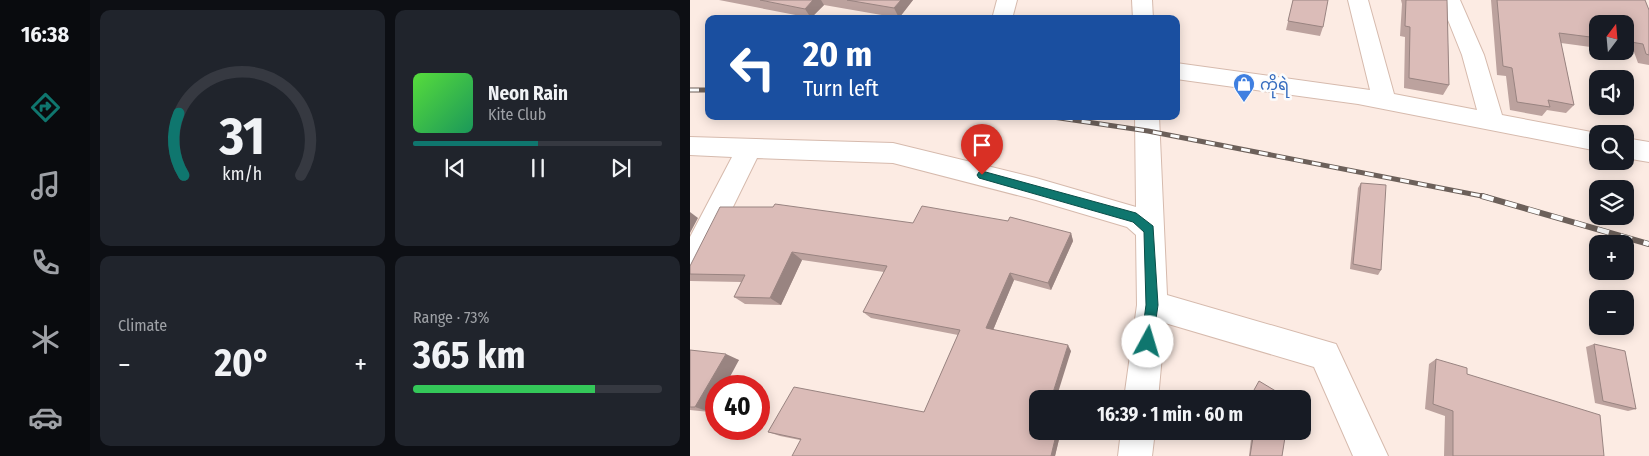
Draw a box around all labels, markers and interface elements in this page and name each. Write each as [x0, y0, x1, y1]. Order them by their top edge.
north arrow [1589, 15, 1634, 60]
map controls [1589, 15, 1634, 335]
text: 16:38 [21, 21, 69, 48]
text: 20 m [803, 33, 872, 75]
icon: left [720, 35, 785, 100]
button: sound [1589, 70, 1634, 115]
shop icon: ကိုရဲ [1232, 72, 1256, 103]
place label: ကိုရဲ [1260, 74, 1290, 99]
text: Turn left [803, 75, 879, 102]
text: Neon Rain [488, 82, 568, 105]
icon: directions [28, 90, 63, 125]
text: 31 [219, 105, 265, 168]
text: Kite Club [488, 105, 546, 124]
pin [961, 124, 1003, 175]
button: search [1589, 125, 1634, 170]
icon: arrive [968, 131, 996, 159]
icon: previous [441, 154, 469, 182]
icon: pause [524, 154, 552, 182]
icon: next [607, 154, 635, 182]
text: km/h [223, 163, 262, 185]
icon: music [28, 168, 63, 203]
button: layers [1589, 180, 1634, 225]
button: + [1589, 235, 1634, 280]
icon: phone [28, 245, 63, 280]
button: − [1589, 290, 1634, 335]
text: Range · 73% [413, 308, 489, 327]
position arrow [1121, 315, 1173, 367]
text: Climate [118, 316, 167, 335]
icon: climate [28, 322, 63, 357]
text: 365 km [413, 332, 526, 378]
text: 20° [214, 340, 271, 386]
text: − [118, 348, 131, 381]
text: + [354, 348, 367, 381]
speed limit sign: 40 [705, 375, 770, 440]
icon: car [28, 400, 63, 435]
text: 16:39 · 1 min · 60 m [1097, 403, 1243, 426]

